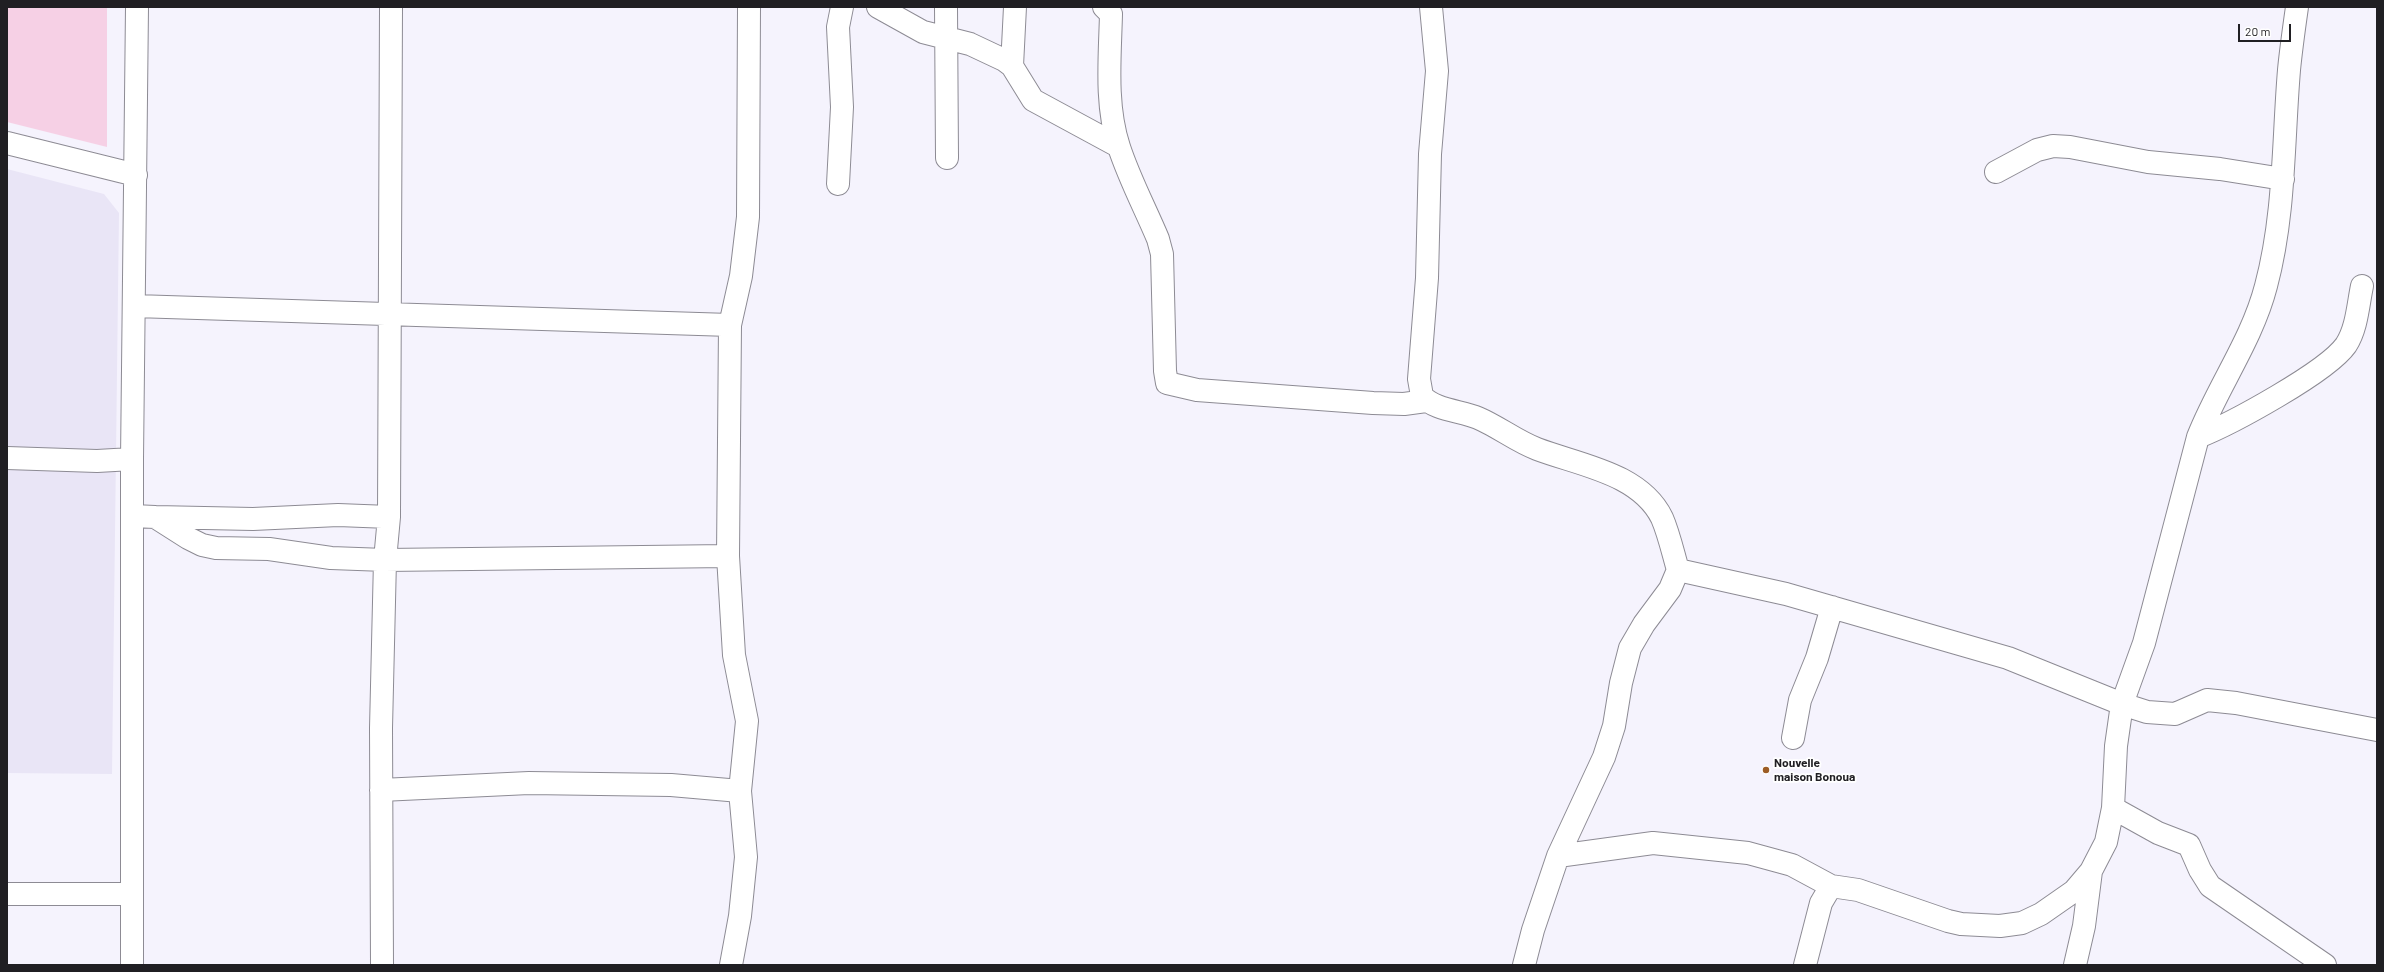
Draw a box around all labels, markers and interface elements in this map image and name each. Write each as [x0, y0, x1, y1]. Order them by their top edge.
scale bar [2240, 16, 2293, 42]
text: 20 m [2245, 24, 2271, 38]
place label: Nouvelle maison Bonoua [1774, 756, 1855, 784]
marker: Nouvelle maison Bonoua [1761, 765, 1771, 775]

